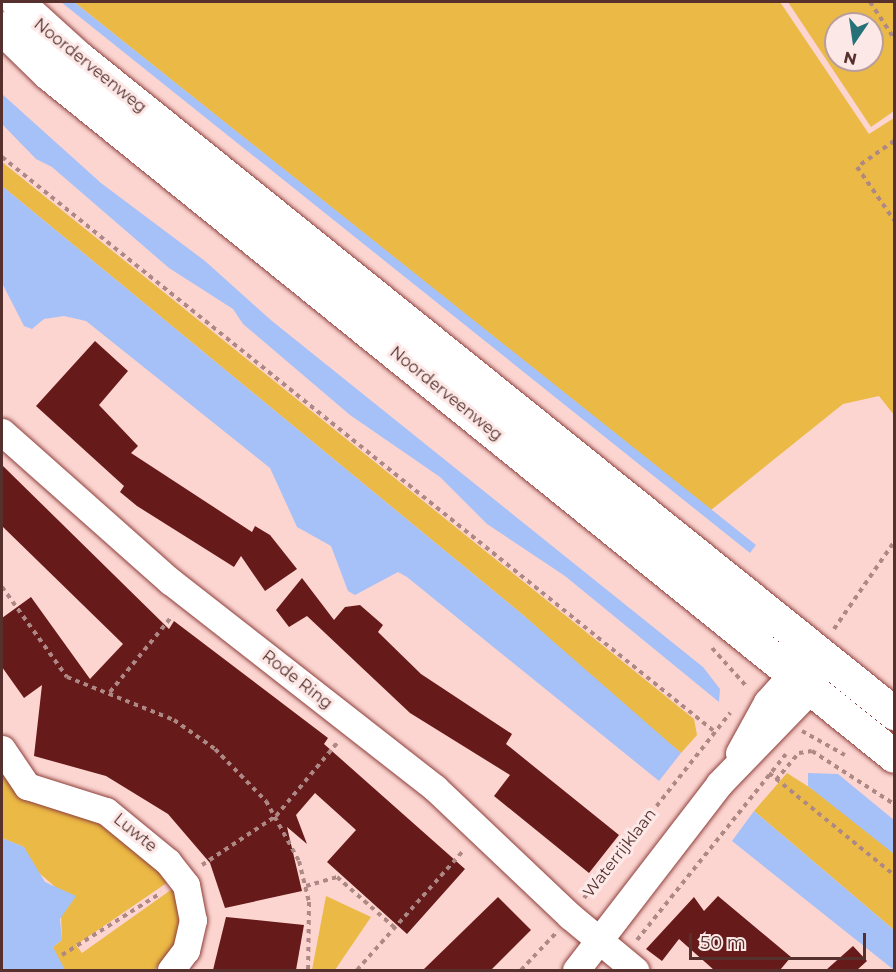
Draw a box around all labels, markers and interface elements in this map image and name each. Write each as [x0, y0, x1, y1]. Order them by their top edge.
north arrow [824, 12, 884, 72]
street label: Noorderveenweg [30, 15, 150, 117]
text: N [842, 47, 859, 69]
street label: Noorderveenweg [386, 343, 506, 445]
street label: Rode Ring [258, 647, 336, 713]
street label: Waterrijklaan [579, 805, 661, 901]
street label: Luwte [109, 810, 161, 856]
scale bar [692, 921, 869, 959]
text: 50 m [700, 932, 746, 954]

